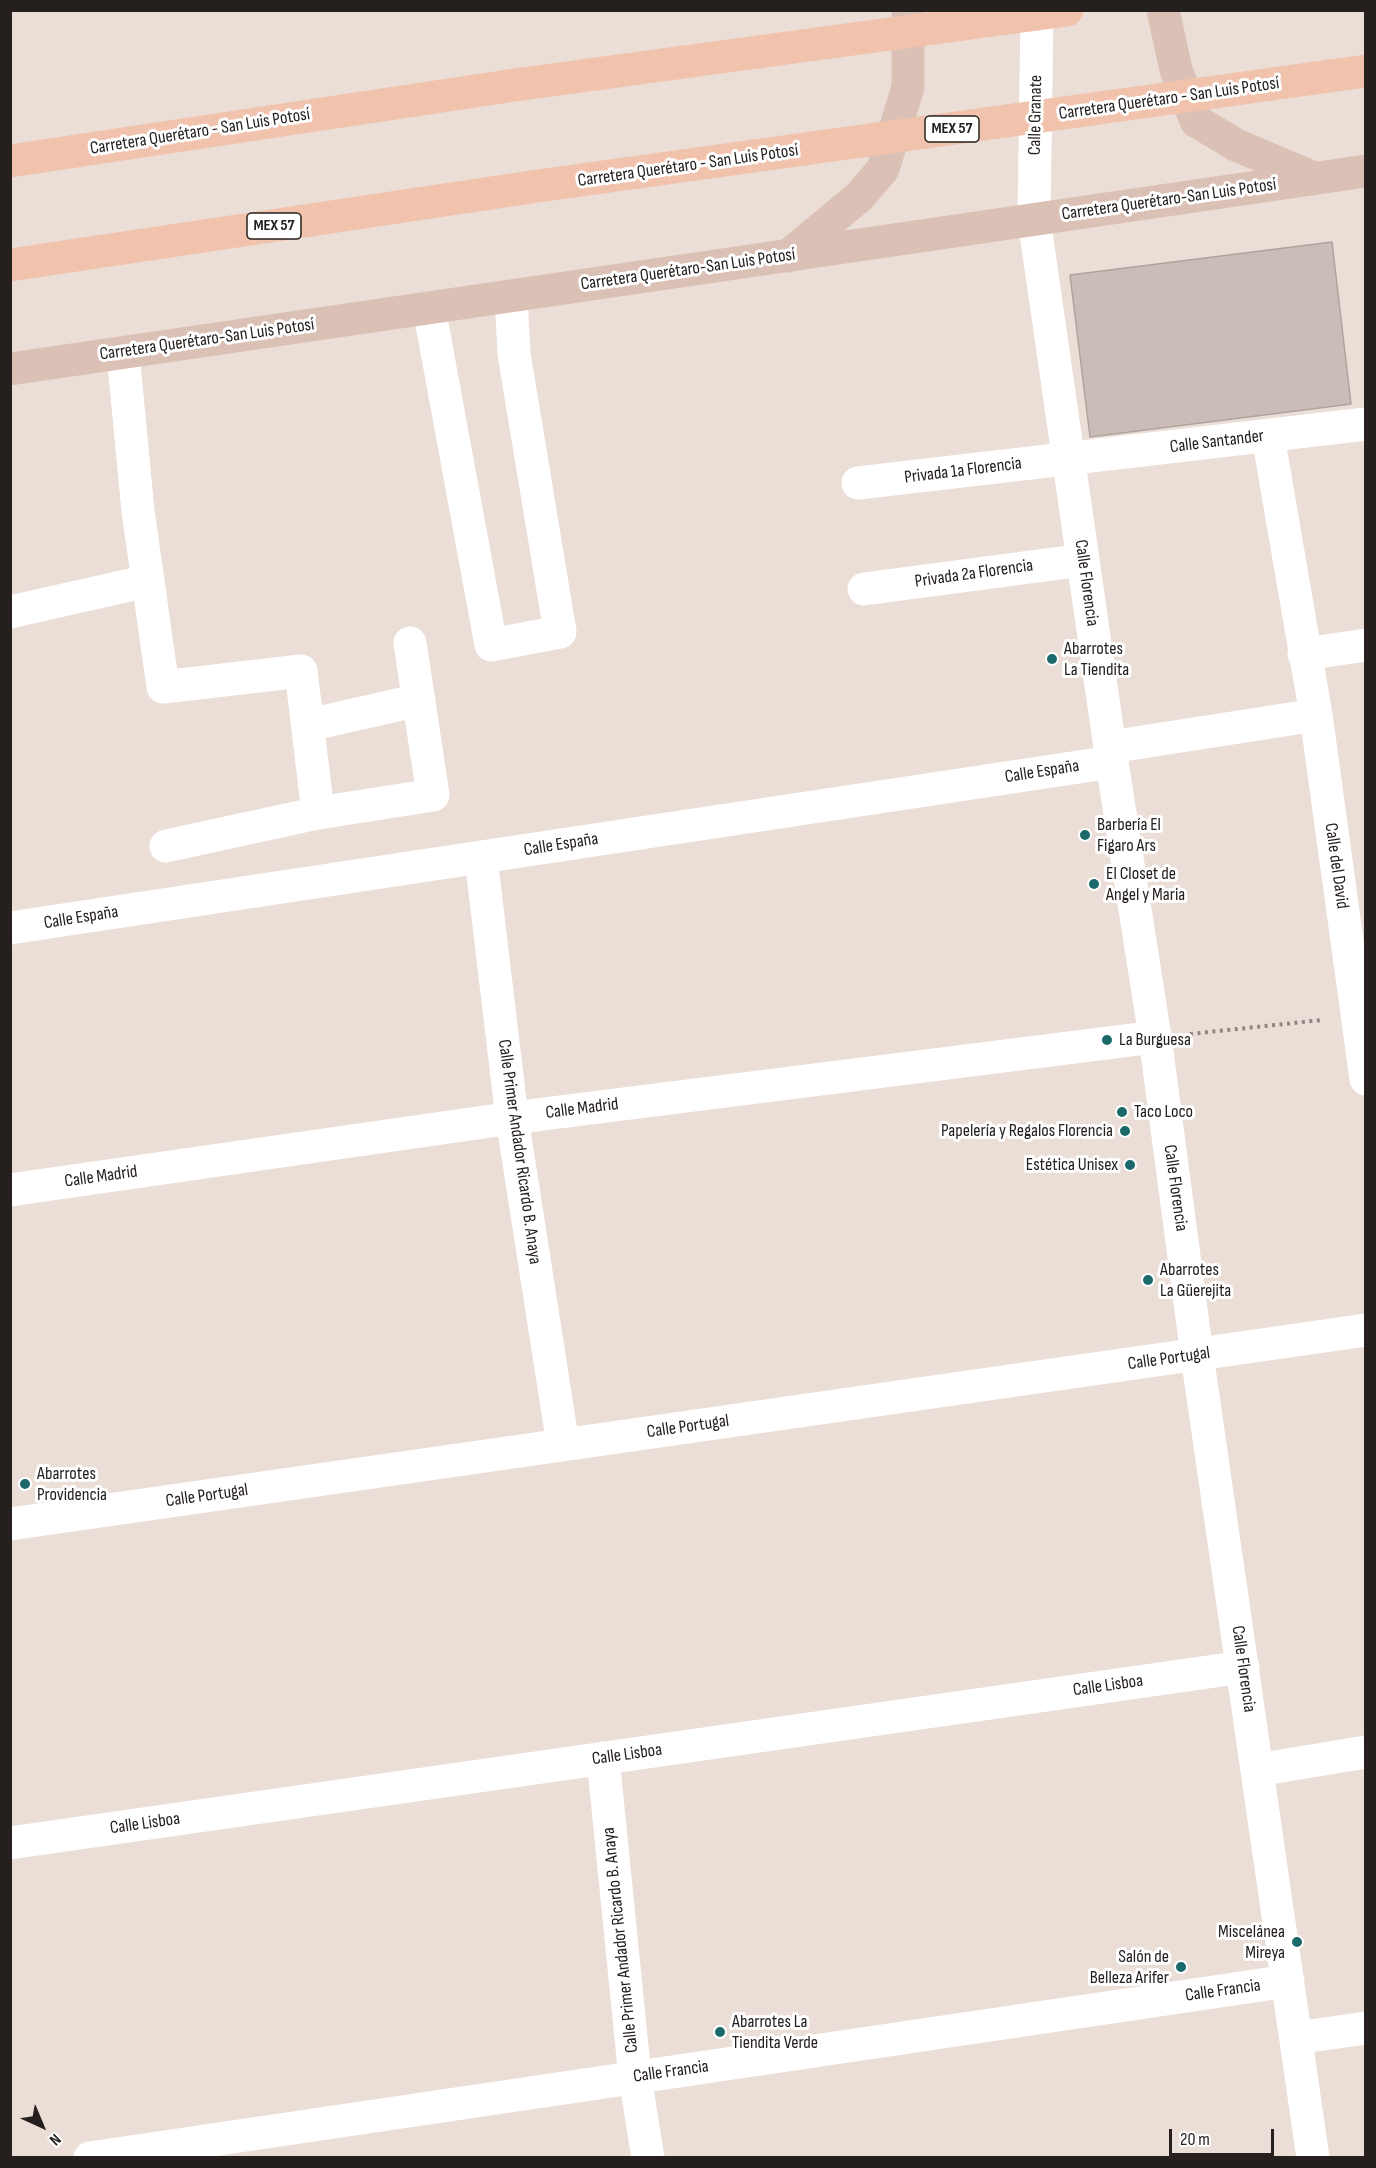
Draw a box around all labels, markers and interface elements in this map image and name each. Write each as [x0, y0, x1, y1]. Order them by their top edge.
street label: Carretera Querétaro - San Luis Potosí [1057, 73, 1281, 125]
street label: Calle Granate [1025, 75, 1047, 155]
street label: Carretera Querétaro - San Luis Potosí [89, 104, 311, 160]
road number: MEX 57 [925, 116, 979, 142]
street label: Carretera Querétaro - San Luis Potosí [576, 140, 800, 192]
street label: Carretera Querétaro-San Luis Potosí [1060, 174, 1278, 226]
road number: MEX 57 [247, 213, 301, 239]
street label: Carretera Querétaro-San Luis Potosí [579, 244, 797, 296]
street label: Carretera Querétaro-San Luis Potosí [98, 314, 316, 366]
street label: Calle Santander [1169, 426, 1265, 458]
street label: Privada 1a Florencia [903, 453, 1023, 489]
street label: Calle Florencia [1069, 538, 1103, 628]
street label: Privada 2a Florencia [913, 555, 1035, 593]
place label: Abarrotes La Tiendita [1064, 638, 1129, 680]
marker: Abarrotes La Tiendita [1045, 652, 1059, 666]
street label: Calle España [1003, 755, 1081, 789]
place label: Barbería El Figaro Ars [1097, 814, 1161, 856]
street label: Calle del David [1319, 822, 1353, 910]
street label: Calle España [522, 828, 600, 862]
marker: Barbería El Figaro Ars [1078, 828, 1092, 842]
place label: El Closet de Angel y Maria [1106, 863, 1185, 906]
marker: El Closet de Angel y Maria [1087, 877, 1101, 891]
street label: Calle España [42, 901, 120, 935]
place label: La Burguesa [1119, 1029, 1191, 1051]
marker: La Burguesa [1100, 1033, 1114, 1047]
street label: Calle Primer Andador Ricardo B. Anaya [493, 1038, 545, 1266]
street label: Calle Madrid [544, 1094, 620, 1124]
place label: Taco Loco [1134, 1101, 1193, 1123]
marker: Taco Loco [1115, 1105, 1129, 1119]
place label: Papelería y Regalos Florencia [941, 1120, 1113, 1142]
marker: Papelería y Regalos Florencia [1118, 1124, 1132, 1138]
street label: Calle Florencia [1158, 1143, 1192, 1233]
place label: Estética Unisex [1026, 1154, 1118, 1176]
marker: Estética Unisex [1123, 1158, 1137, 1172]
street label: Calle Madrid [63, 1161, 139, 1193]
place label: Abarrotes La Güerejita [1160, 1259, 1231, 1302]
marker: Abarrotes La Güerejita [1141, 1273, 1155, 1287]
street label: Calle Portugal [1126, 1343, 1212, 1375]
street label: Calle Portugal [645, 1411, 731, 1443]
place label: Abarrotes Providencia [37, 1463, 107, 1506]
marker: Abarrotes Providencia [18, 1477, 32, 1491]
street label: Calle Portugal [164, 1480, 250, 1512]
street label: Calle Florencia [1226, 1624, 1260, 1714]
street label: Calle Lisboa [1072, 1670, 1144, 1702]
street label: Calle Lisboa [591, 1739, 663, 1771]
street label: Calle Lisboa [109, 1808, 181, 1840]
street label: Calle Primer Andador Ricardo B. Anaya [598, 1826, 644, 2054]
place label: Miscelánea Mireya [1218, 1921, 1285, 1964]
marker: Miscelánea Mireya [1290, 1935, 1304, 1949]
place label: Salón de Belleza Arifer [1090, 1946, 1169, 1988]
marker: Salón de Belleza Arifer [1174, 1960, 1188, 1974]
street label: Calle Francia [1184, 1975, 1262, 2007]
place label: Abarrotes La Tiendita Verde [732, 2011, 818, 2054]
marker: Abarrotes La Tiendita Verde [713, 2025, 727, 2039]
street label: Calle Francia [632, 2056, 710, 2088]
north arrow [12, 2096, 72, 2156]
scale bar [1172, 2117, 1277, 2155]
text: 20 m [1180, 2129, 1210, 2150]
text: N [45, 2130, 65, 2149]

